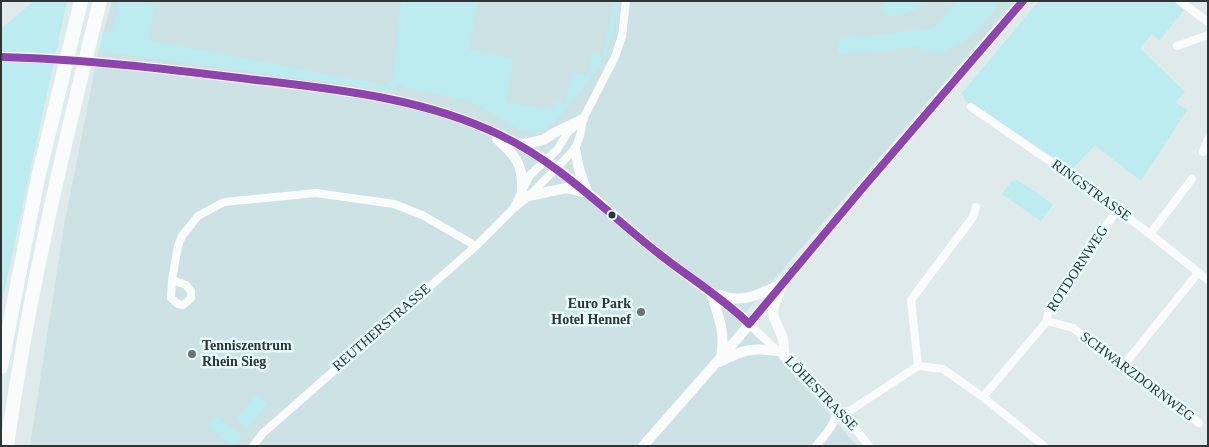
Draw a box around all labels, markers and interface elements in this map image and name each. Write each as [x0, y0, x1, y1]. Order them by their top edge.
street label: RINGSTRASSE [1048, 157, 1134, 225]
unlabelled marker [607, 210, 617, 220]
street label: ROTDORNWEG [1044, 223, 1112, 315]
street label: REUTHERSTRASSE [330, 281, 434, 375]
place label: Euro Park Hotel Hennef [551, 296, 631, 328]
marker: Euro Park Hotel Hennef [635, 306, 647, 318]
street label: SCHWARZDORNWEG [1077, 329, 1197, 425]
place label: Tenniszentrum Rhein Sieg [202, 338, 292, 371]
marker: Tenniszentrum Rhein Sieg [186, 348, 198, 360]
street label: LÖHESTRASSE [781, 353, 861, 435]

